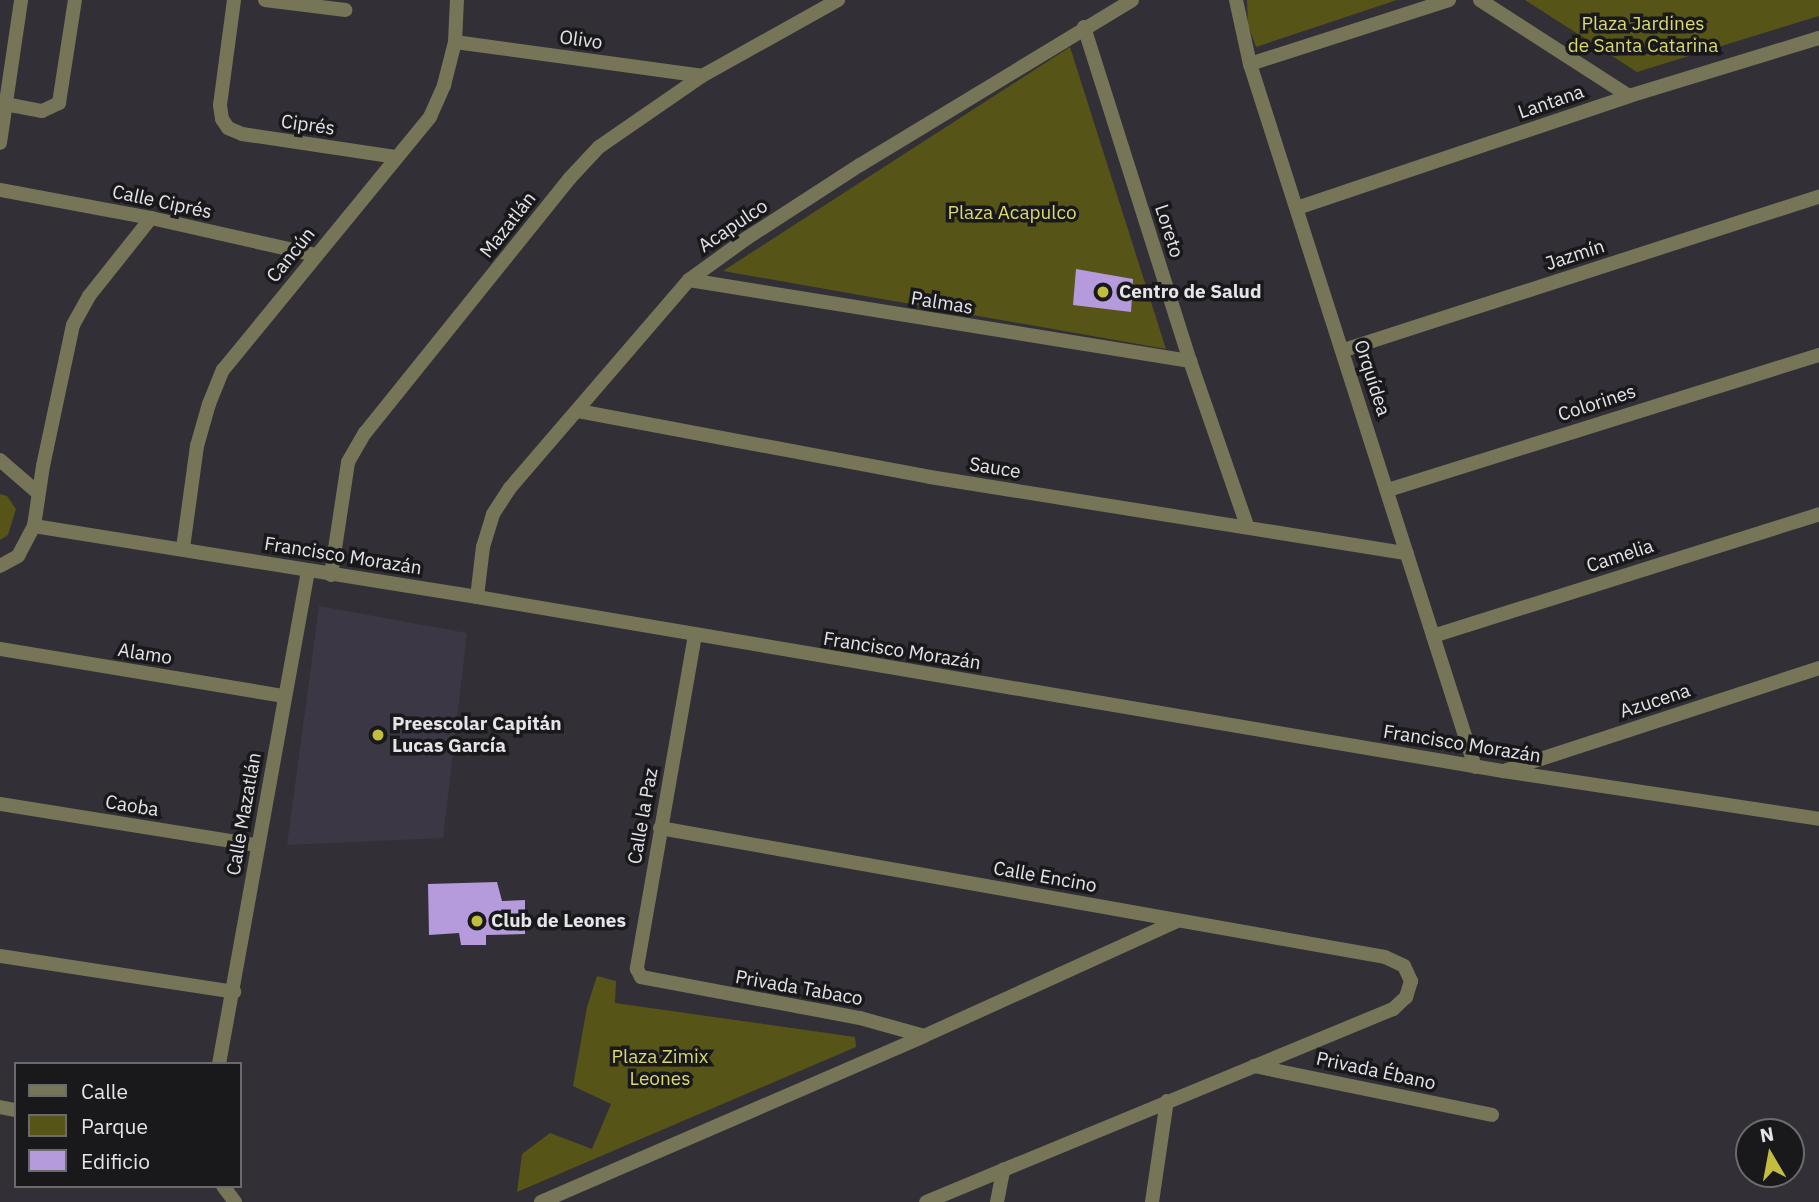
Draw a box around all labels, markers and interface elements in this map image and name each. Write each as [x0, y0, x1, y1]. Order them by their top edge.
park label: Plaza Jardines de Santa Catarina [1568, 13, 1718, 57]
street label: Olivo [558, 26, 604, 54]
street label: Lantana [1515, 80, 1587, 124]
street label: Ciprés [280, 110, 336, 140]
street label: Calle Ciprés [110, 180, 214, 224]
street label: Mazatlán [475, 188, 541, 262]
street label: Acapulco [694, 194, 772, 258]
park label: Plaza Acapulco [947, 202, 1077, 224]
street label: Loreto [1150, 202, 1188, 260]
street label: Cancún [262, 223, 320, 287]
street label: Jazmín [1543, 235, 1607, 275]
place label: Centro de Salud [1119, 281, 1261, 303]
marker: Centro de Salud [1093, 282, 1113, 302]
street label: Palmas [909, 287, 975, 319]
street label: Orquídea [1349, 337, 1395, 419]
street label: Colorines [1555, 380, 1639, 426]
street label: Sauce [968, 453, 1022, 483]
street label: Francisco Morazán [263, 532, 423, 580]
street label: Camelia [1584, 534, 1656, 578]
street label: Francisco Morazán [822, 627, 982, 675]
street label: Alamo [116, 638, 174, 670]
street label: Azucena [1617, 679, 1693, 723]
place label: Preescolar Capitán Lucas García [392, 713, 562, 757]
street label: Francisco Morazán [1382, 720, 1542, 768]
marker: Preescolar Capitán Lucas García [370, 727, 386, 743]
street label: Calle Mazatlán [222, 751, 266, 877]
street label: Calle la Paz [623, 766, 663, 866]
street label: Caoba [104, 791, 160, 821]
street label: Calle Encino [991, 857, 1099, 897]
place label: Club de Leones [491, 910, 626, 932]
marker: Club de Leones [469, 913, 485, 929]
street label: Privada Tabaco [734, 966, 864, 1010]
park label: Plaza Zimix Leones [611, 1046, 709, 1090]
street label: Privada Ébano [1314, 1047, 1438, 1095]
legend [14, 1062, 242, 1188]
text: Calle [81, 1077, 128, 1105]
text: Parque [81, 1112, 148, 1140]
north arrow [1735, 1118, 1805, 1188]
text: N [1758, 1121, 1776, 1147]
text: Edificio [81, 1147, 150, 1175]

